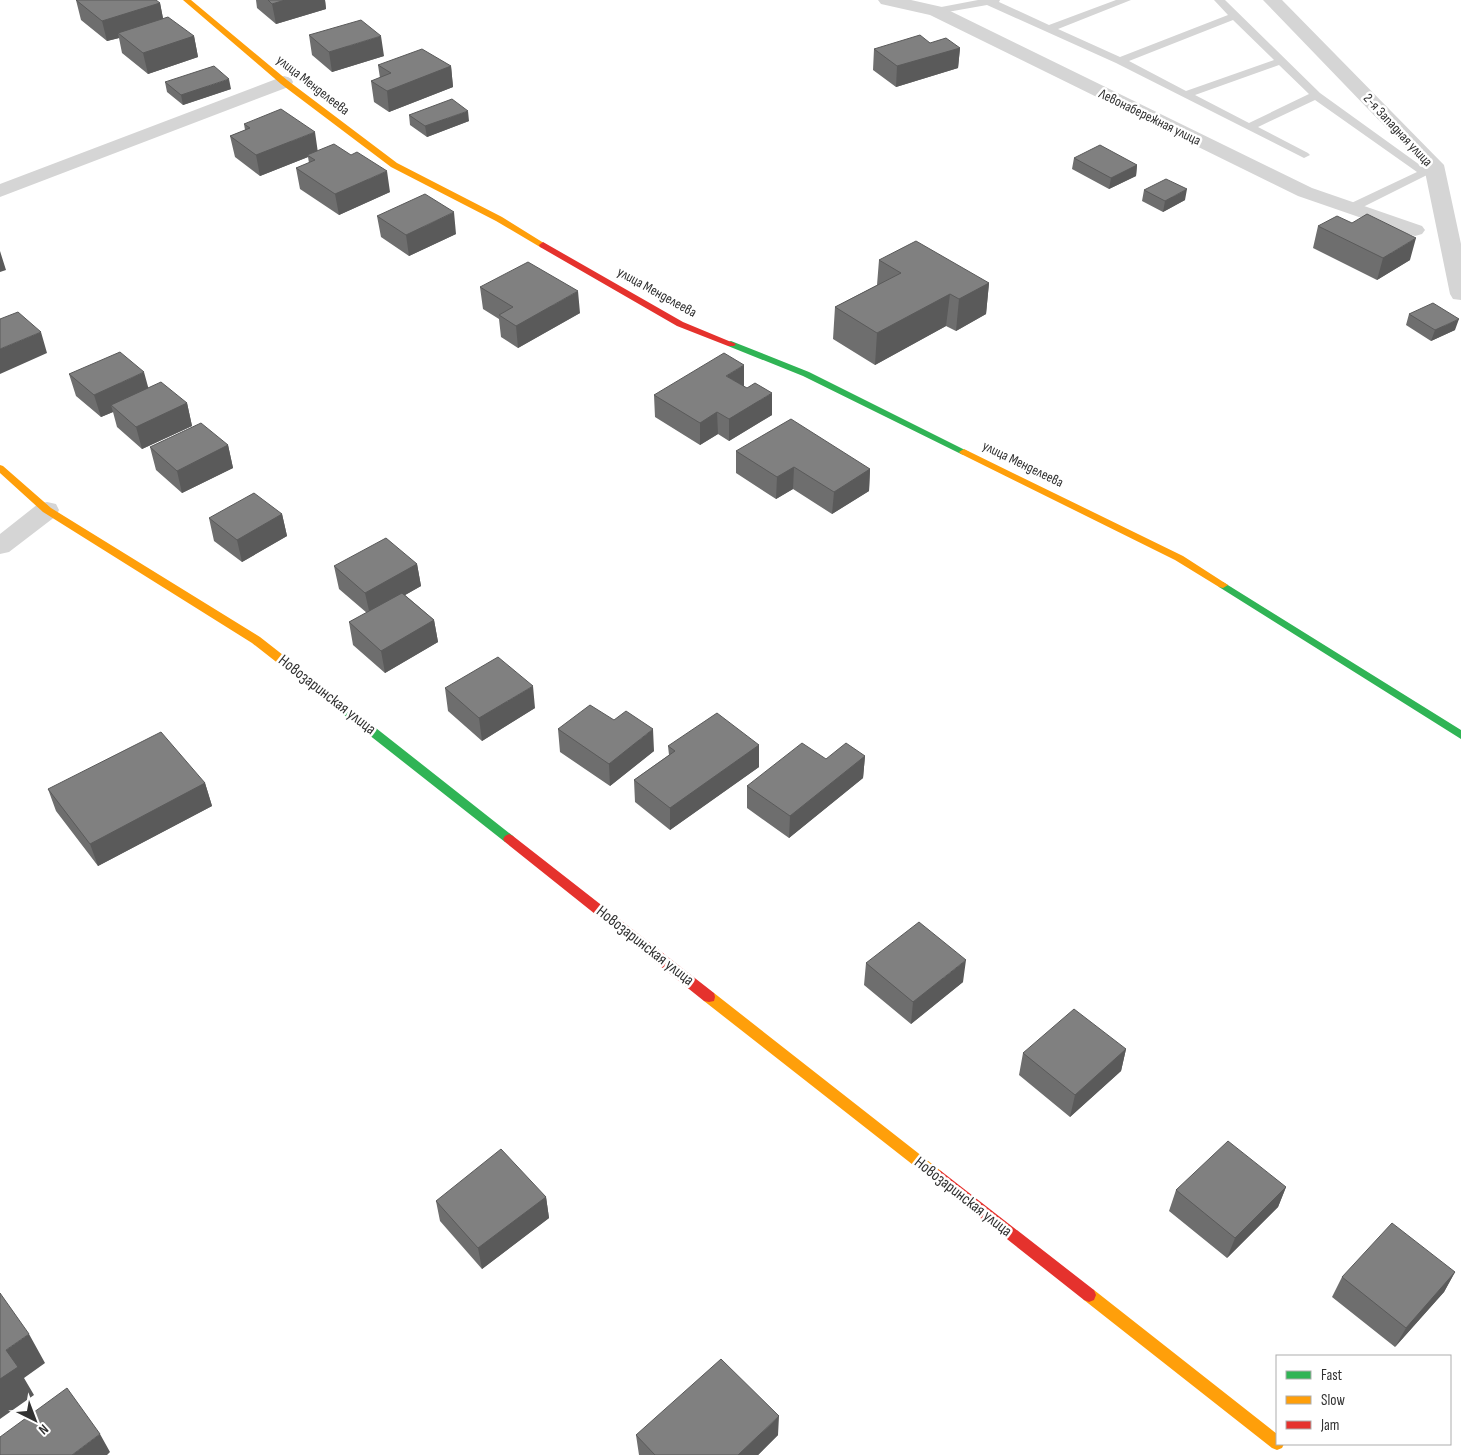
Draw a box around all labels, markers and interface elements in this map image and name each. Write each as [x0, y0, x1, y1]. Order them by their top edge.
street label: улица Менделеева [273, 51, 353, 119]
street label: Левонабережная улица [1095, 85, 1204, 149]
street label: 2-я Западная улица [1360, 90, 1436, 170]
street label: улица Менделеева [614, 263, 700, 321]
street label: улица Менделеева [980, 437, 1066, 491]
street label: Новозаринская улица [274, 651, 380, 739]
street label: Новозаринская улица [592, 902, 698, 990]
street label: Новозаринская улица [910, 1153, 1016, 1241]
legend [1276, 1355, 1451, 1445]
text: Fast [1321, 1366, 1343, 1385]
text: Slow [1321, 1391, 1345, 1410]
north arrow [10, 1395, 60, 1445]
text: Jam [1320, 1416, 1339, 1435]
text: N [35, 1420, 52, 1438]

